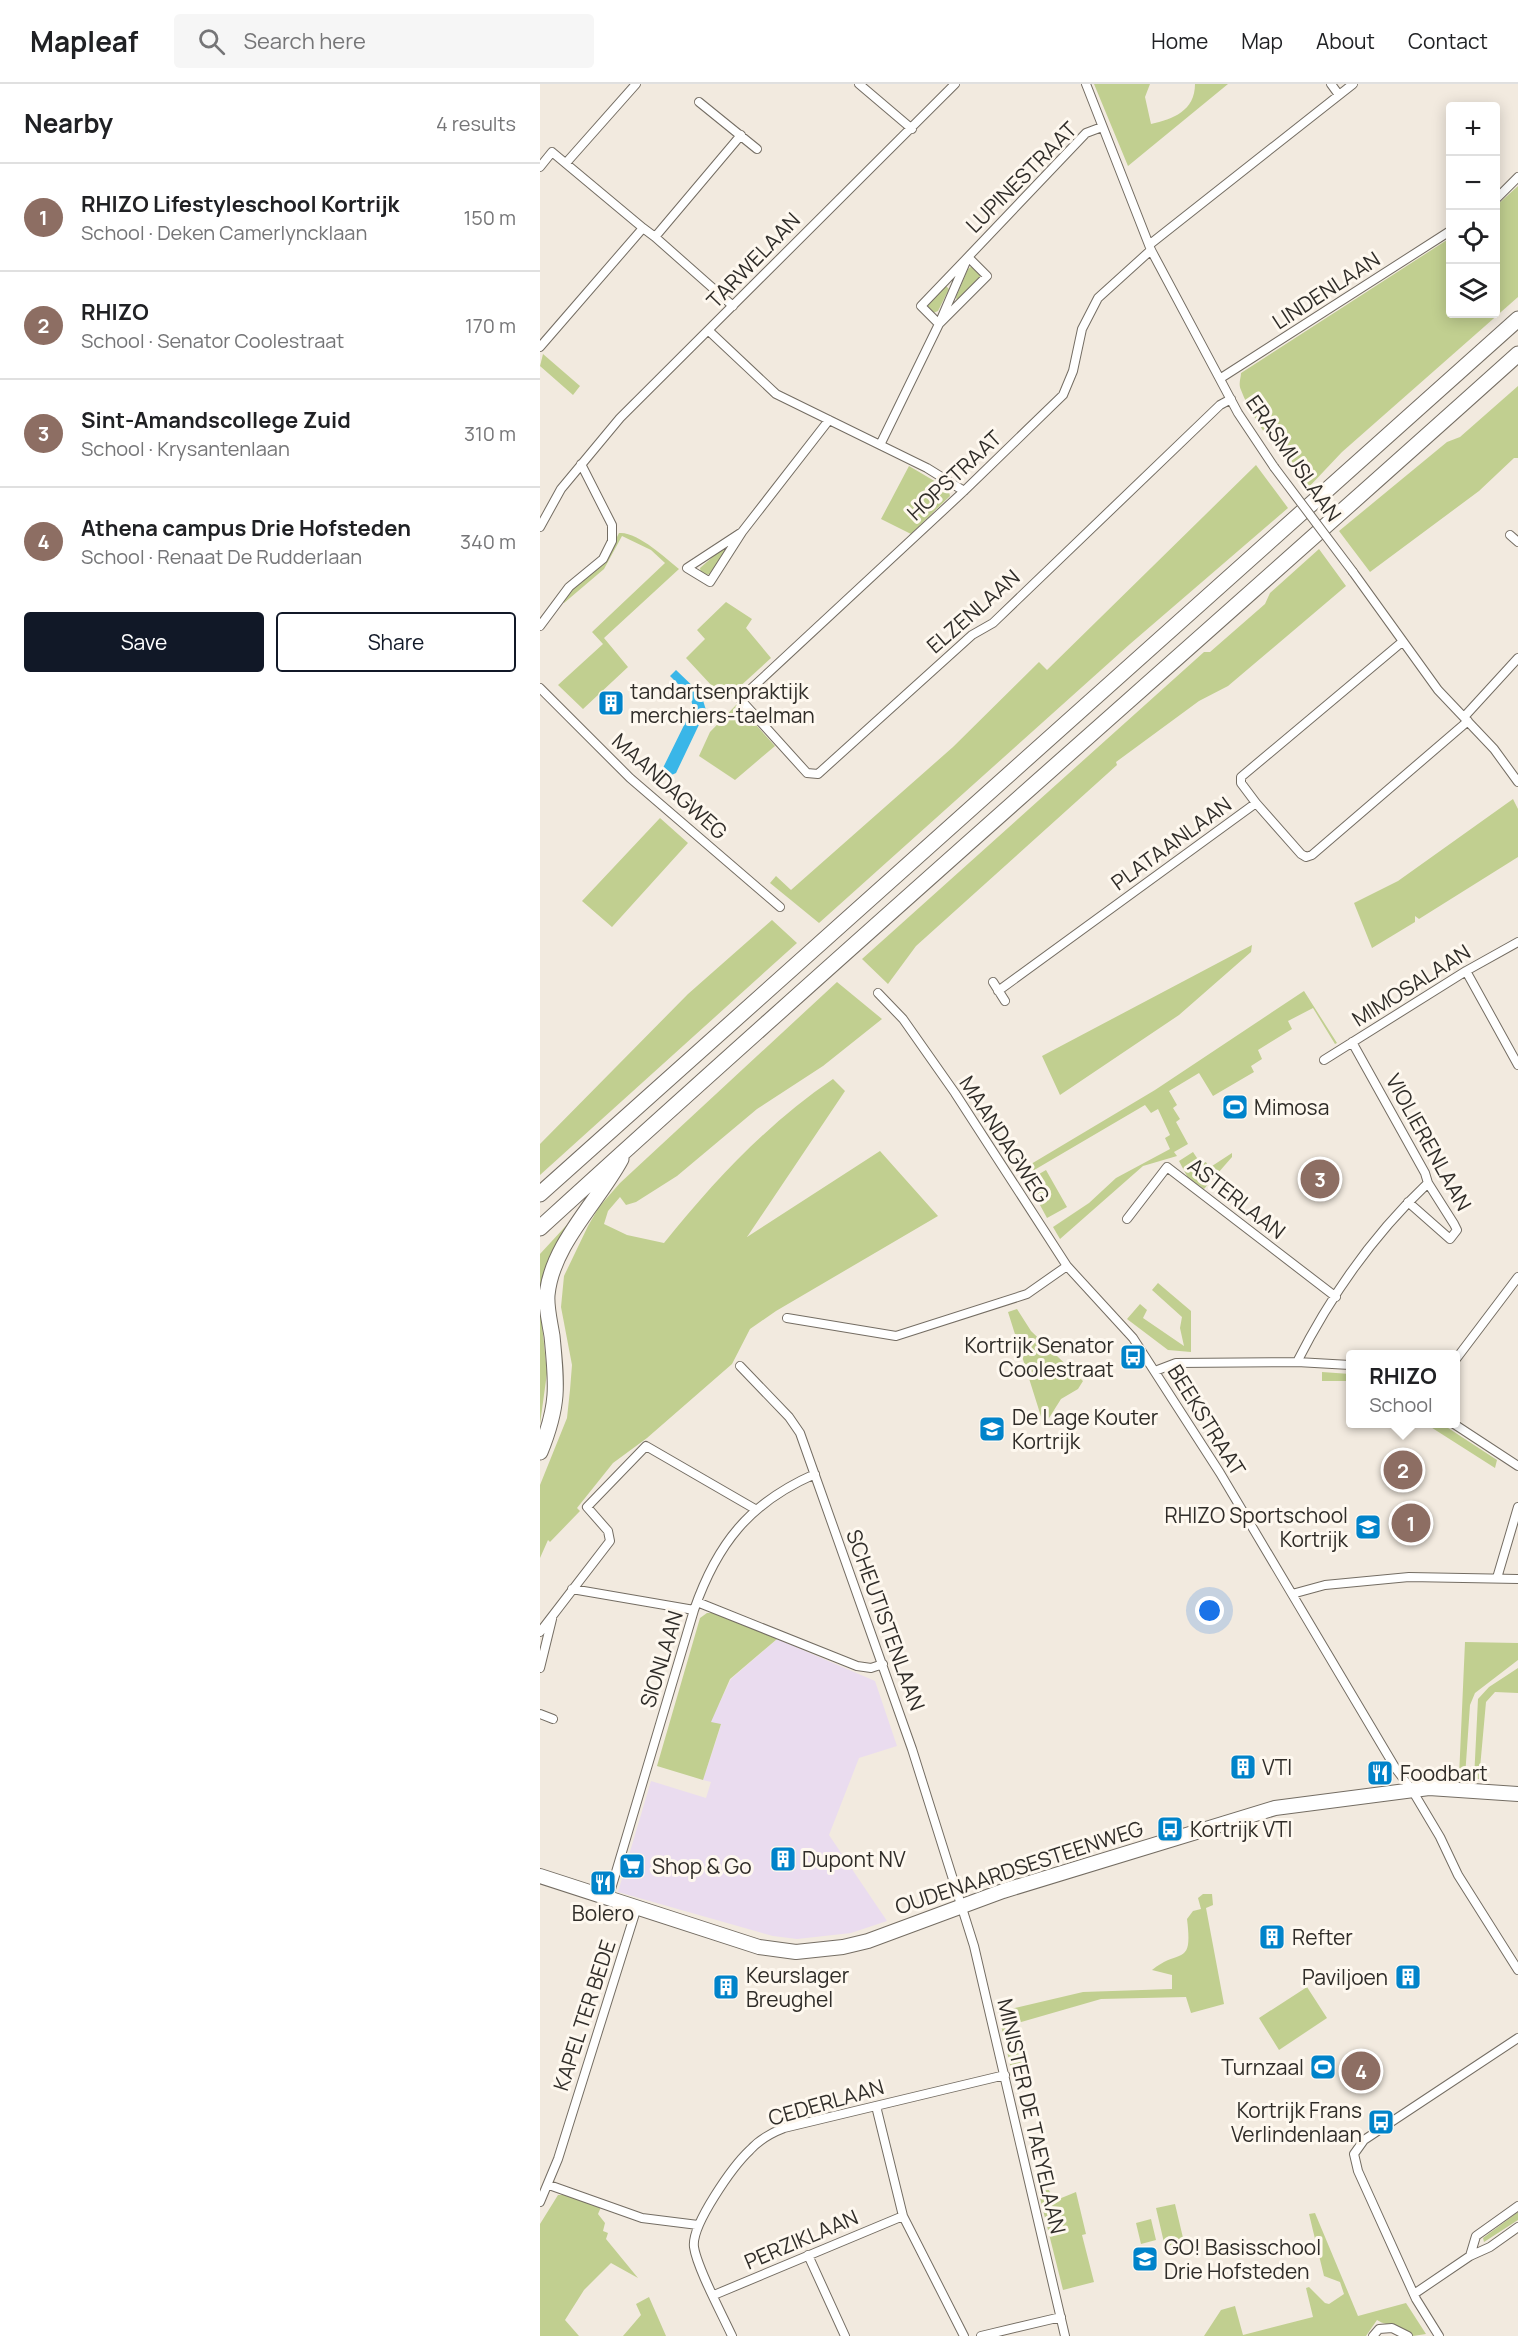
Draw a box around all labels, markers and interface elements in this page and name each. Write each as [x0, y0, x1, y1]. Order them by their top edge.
search box [174, 14, 594, 68]
text: Mapleaf [30, 22, 138, 60]
icon: search [195, 25, 228, 58]
text: Search here [243, 26, 366, 56]
text: Home [1151, 27, 1208, 55]
text: Map [1241, 27, 1283, 55]
text: About [1316, 27, 1375, 55]
text: Contact [1408, 27, 1488, 55]
map controls [1446, 102, 1500, 318]
button: + [1446, 102, 1500, 156]
text: Nearby [24, 105, 113, 141]
text: 4 results [436, 110, 516, 137]
street label: LUPINESTRAAT [959, 115, 1083, 239]
button: − [1446, 156, 1500, 210]
text: RHIZO Lifestyleschool Kortrijk [81, 189, 399, 219]
text: 1 [39, 204, 48, 231]
text: 150 m [463, 204, 516, 231]
street label: TARWELAAN [700, 206, 806, 314]
button: locate [1446, 210, 1500, 264]
text: School · Deken Camerlyncklaan [81, 219, 367, 246]
street label: LINDENLAAN [1267, 245, 1385, 335]
button: layers [1446, 264, 1500, 318]
text: RHIZO [81, 297, 149, 327]
text: 2 [38, 312, 49, 339]
text: 170 m [465, 312, 516, 339]
text: School · Senator Coolestraat [81, 327, 344, 354]
street label: ERASMUSLAAN [1240, 389, 1348, 527]
text: Sint-Amandscollege Zuid [81, 405, 351, 435]
text: 3 [38, 420, 49, 447]
text: 310 m [464, 420, 516, 447]
street label: HOPSTRAAT [901, 424, 1008, 526]
text: School · Krysantenlaan [81, 435, 290, 462]
text: Athena campus Drie Hofsteden [81, 513, 411, 543]
text: 4 [37, 528, 50, 555]
text: 340 m [460, 528, 516, 555]
text: School · Renaat De Rudderlaan [81, 543, 362, 570]
street label: ELZENLAAN [921, 563, 1025, 659]
button: Save [24, 612, 264, 672]
button: Share [276, 612, 516, 672]
place label: tandartsenpraktijk merchiers-taelman [630, 677, 815, 729]
building icon: tandartsenpraktijk merchiers-taelman [596, 688, 626, 718]
street label: MAANDAGWEG [606, 727, 734, 845]
street label: PLATAANLAAN [1105, 790, 1237, 896]
street label: MIMOSALAAN [1347, 938, 1475, 1032]
street label: VIOLIERENLAAN [1380, 1069, 1478, 1215]
street label: MAANDAGWEG [954, 1070, 1057, 1208]
sports icon: Mimosa [1220, 1092, 1250, 1122]
place label: Mimosa [1254, 1093, 1329, 1121]
street label: ASTERLAAN [1183, 1151, 1291, 1245]
pin: 3 [1300, 1156, 1340, 1202]
place label: Kortrijk Senator Coolestraat [965, 1331, 1114, 1383]
bus stop icon: Kortrijk Senator Coolestraat [1118, 1342, 1148, 1372]
popup [1346, 1350, 1460, 1428]
street label: BEEKSTRAAT [1162, 1359, 1253, 1481]
text: RHIZO [1369, 1361, 1437, 1391]
text: School [1369, 1391, 1433, 1418]
place label: De Lage Kouter Kortrijk [1012, 1403, 1159, 1455]
school or university icon: De Lage Kouter Kortrijk [977, 1414, 1007, 1444]
pin: 2 [1384, 1448, 1422, 1492]
pin: 1 [1392, 1500, 1430, 1546]
place label: RHIZO Sportschool Kortrijk [1165, 1501, 1349, 1553]
school or university icon: RHIZO Sportschool Kortrijk [1353, 1512, 1383, 1542]
street label: SCHEUTISTENLAAN [840, 1526, 932, 1714]
your location [1195, 1596, 1224, 1625]
street label: SIONLAAN [633, 1607, 689, 1711]
building icon: VTI [1228, 1752, 1258, 1782]
place label: VTI [1262, 1753, 1292, 1781]
restaurant icon: Foodbart [1365, 1758, 1395, 1788]
place label: Foodbart [1400, 1759, 1488, 1787]
street label: OUDENAARDSESTEENWEG [891, 1814, 1147, 1920]
bus stop icon: Kortrijk VTI [1155, 1814, 1185, 1844]
place label: Kortrijk VTI [1190, 1815, 1292, 1843]
building icon: Dupont NV [768, 1844, 798, 1874]
place label: Dupont NV [802, 1845, 906, 1873]
supermarket icon: Shop & Go [617, 1851, 647, 1881]
place label: Shop & Go [652, 1852, 752, 1880]
restaurant icon: Bolero [588, 1868, 618, 1898]
place label: Bolero [572, 1899, 634, 1927]
building icon: Refter [1257, 1922, 1287, 1952]
place label: Refter [1292, 1923, 1353, 1951]
street label: KAPEL TER BEDE [546, 1936, 622, 2094]
place label: Keurslager Breughel [746, 1961, 850, 2013]
building icon: Paviljoen [1393, 1962, 1423, 1992]
place label: Paviljoen [1302, 1963, 1388, 1991]
building icon: Keurslager Breughel [711, 1972, 741, 2002]
street label: MINISTER DE TAEYELAAN [991, 1996, 1073, 2236]
pin: 4 [1342, 2048, 1380, 2094]
sports icon: Turnzaal [1308, 2052, 1338, 2082]
place label: Turnzaal [1221, 2053, 1304, 2081]
street label: CEDERLAAN [765, 2072, 887, 2132]
place label: Kortrijk Frans Verlindenlaan [1231, 2096, 1362, 2148]
bus stop icon: Kortrijk Frans Verlindenlaan [1366, 2107, 1396, 2137]
street label: PERZIKLAAN [740, 2203, 862, 2275]
place label: GO! Basisschool Drie Hofsteden [1164, 2233, 1321, 2285]
school or university icon: GO! Basisschool Drie Hofsteden [1130, 2244, 1160, 2274]

